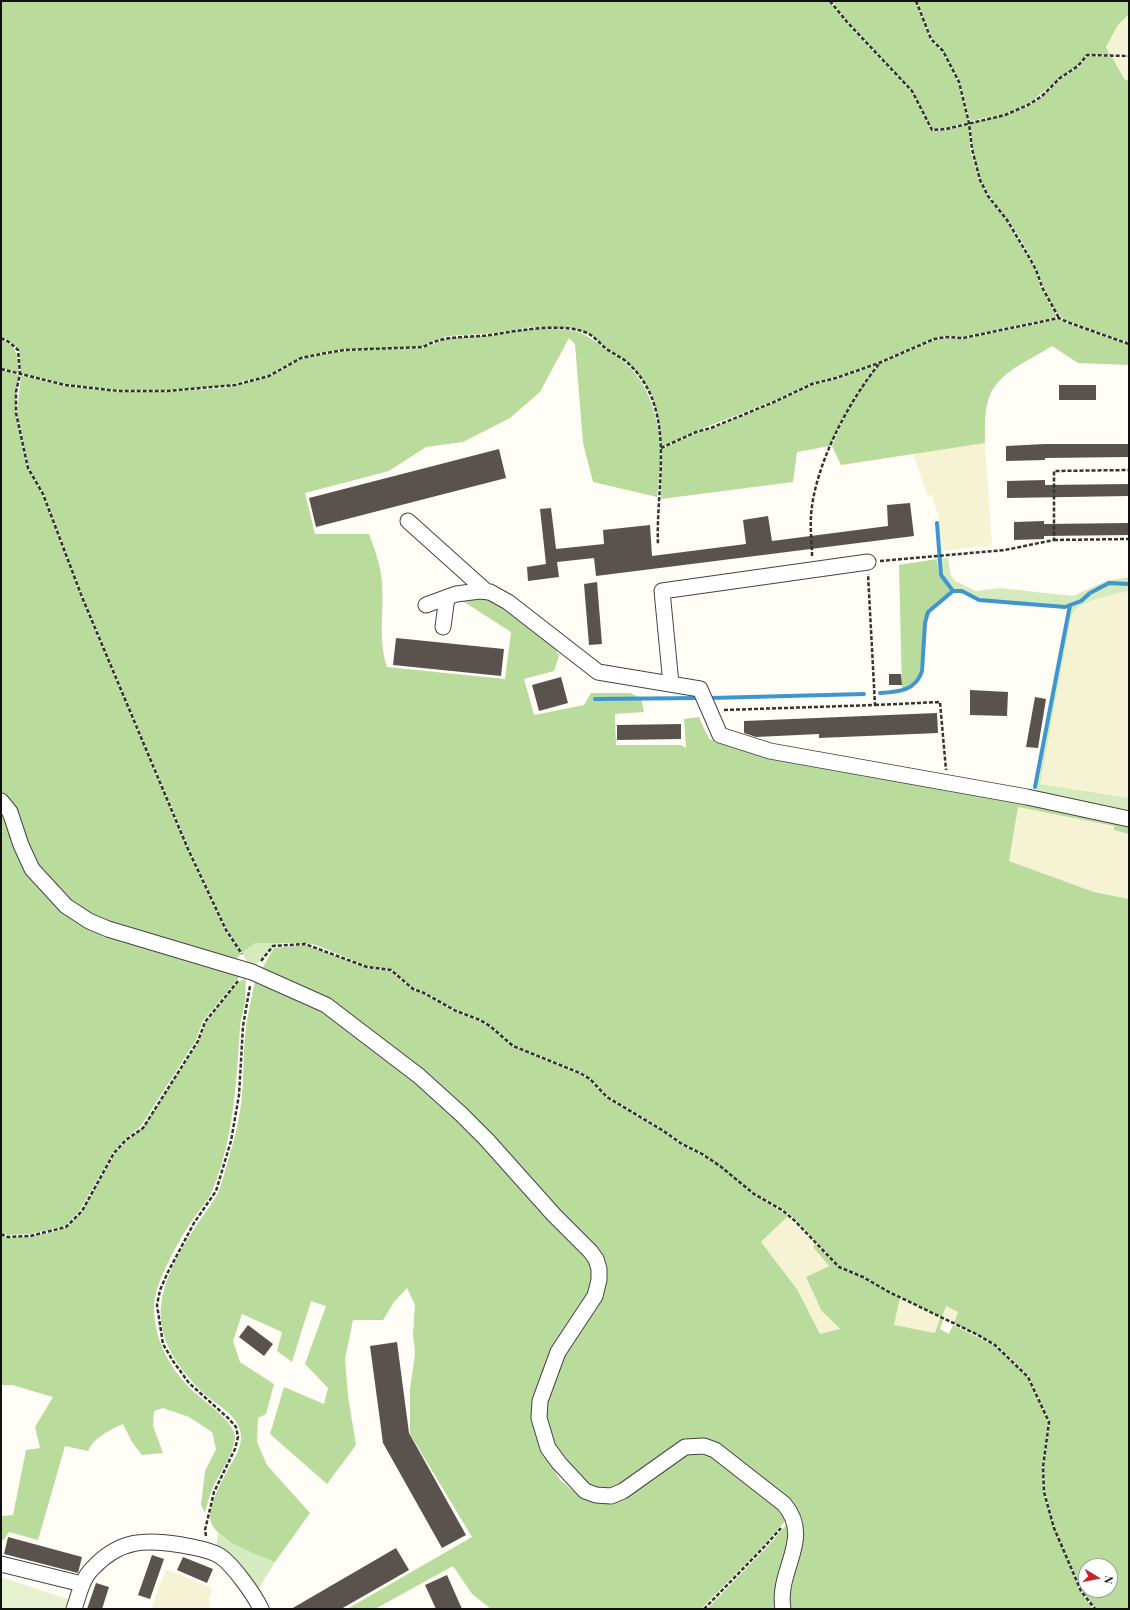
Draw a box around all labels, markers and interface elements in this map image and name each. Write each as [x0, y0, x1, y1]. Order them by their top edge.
north arrow [1078, 1558, 1118, 1598]
text: N [1101, 1575, 1117, 1585]

